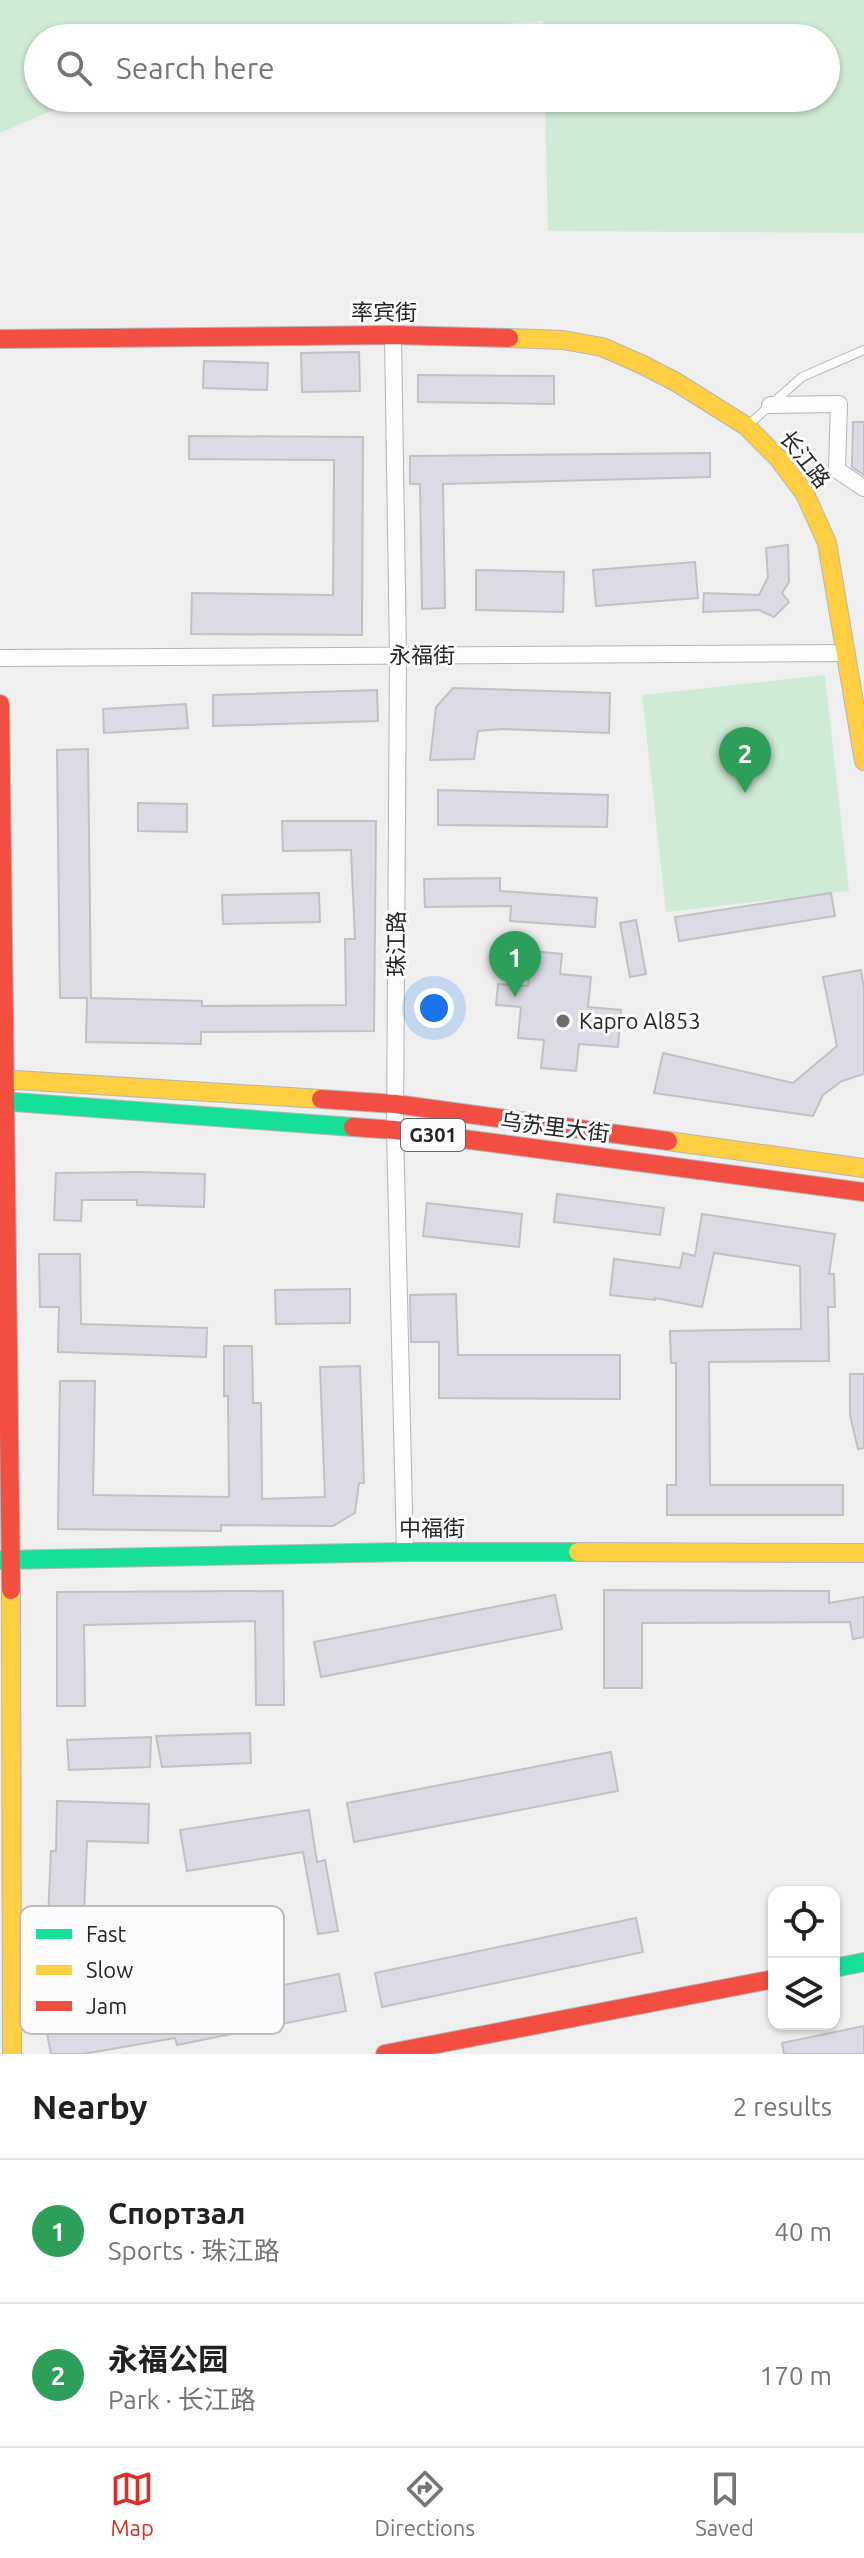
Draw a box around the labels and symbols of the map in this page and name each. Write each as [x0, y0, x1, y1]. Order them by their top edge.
street label: 率宾街 [351, 299, 417, 324]
street label: 长江路 [775, 425, 836, 492]
street label: 永福街 [389, 642, 455, 667]
pin: 2 [719, 727, 771, 793]
street label: 珠江路 [383, 911, 408, 977]
pin: 1 [489, 931, 541, 997]
your location [414, 988, 454, 1028]
place label: Карго Al853 [579, 1008, 701, 1033]
marker: Карго Al853 [554, 1012, 572, 1030]
street label: 乌苏里大街 [499, 1107, 611, 1146]
road number: G301 [401, 1119, 465, 1151]
street label: 中福街 [399, 1515, 465, 1540]
legend [20, 1906, 284, 2034]
text: Fast [86, 1921, 127, 1946]
text: Slow [86, 1957, 133, 1982]
text: Jam [86, 1993, 127, 2018]

